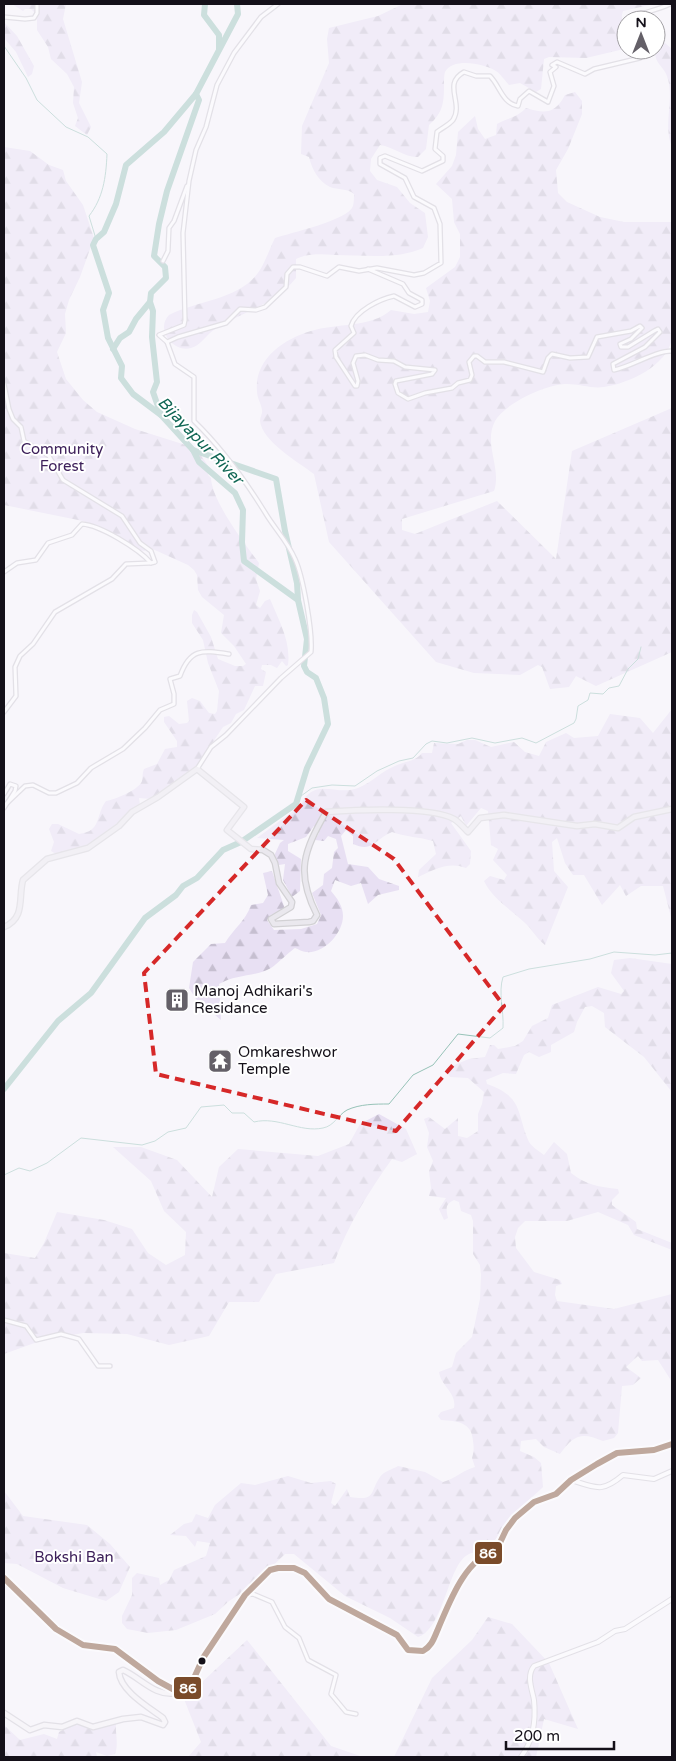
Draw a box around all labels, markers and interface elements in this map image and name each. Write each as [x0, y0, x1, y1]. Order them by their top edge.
north arrow [616, 10, 666, 60]
text: N [635, 14, 647, 31]
water label: Bijayapur River [153, 393, 249, 490]
park label: Community Forest [21, 440, 103, 475]
place label: Manoj Adhikari's Residance [194, 982, 313, 1017]
building icon: Manoj Adhikari's Residance [164, 987, 190, 1013]
place label: Omkareshwor Temple [238, 1043, 337, 1078]
temple icon: Omkareshwor Temple [207, 1048, 233, 1074]
line badge: 86 [474, 1541, 503, 1565]
text: 86 [479, 1545, 497, 1562]
park label: Bokshi Ban [34, 1548, 114, 1566]
unlabelled marker [197, 1656, 207, 1666]
line badge: 86 [173, 1676, 202, 1700]
text: 86 [179, 1680, 197, 1697]
scale bar [506, 1718, 614, 1750]
text: 200 m [514, 1727, 560, 1745]

